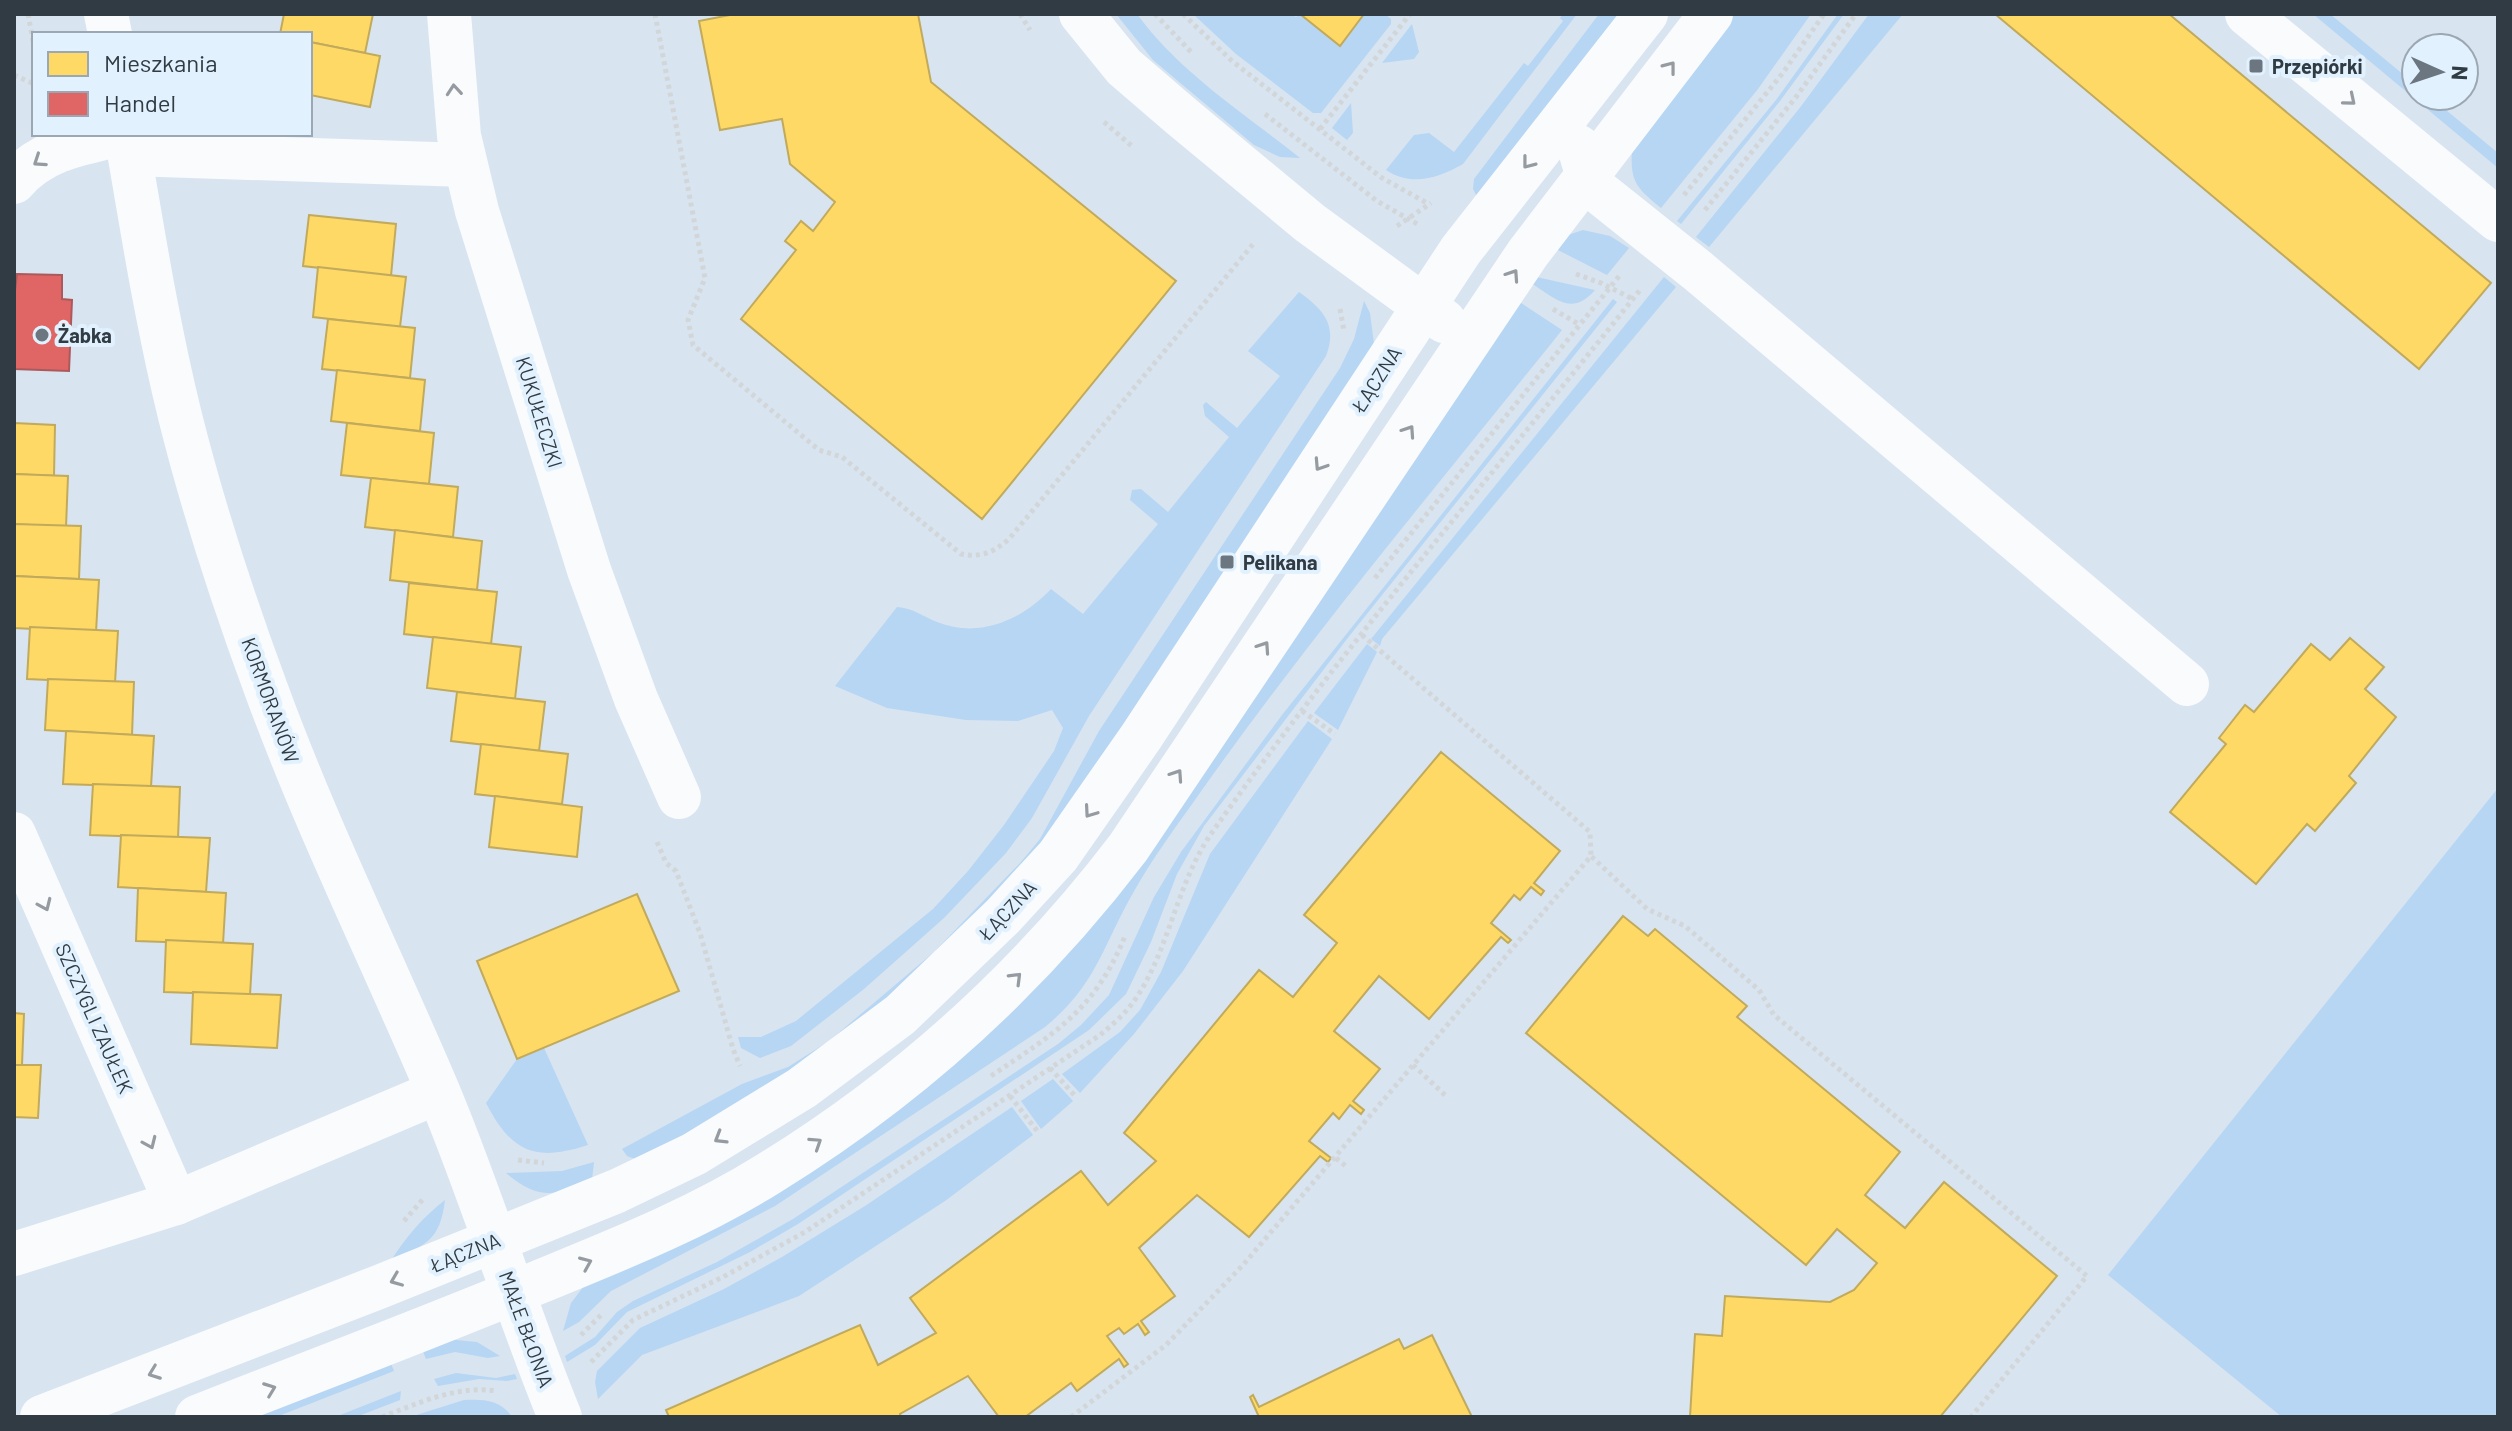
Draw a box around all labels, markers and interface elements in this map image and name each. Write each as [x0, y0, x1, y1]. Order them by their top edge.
legend [32, 32, 312, 136]
north arrow [2400, 32, 2480, 112]
text: Mieszkania [104, 48, 217, 77]
place label: Przepiórki [2272, 54, 2363, 78]
marker: Przepiórki [2247, 57, 2265, 75]
one-way arrow [1660, 61, 1674, 76]
text: N [2448, 65, 2474, 81]
one-way arrow [446, 83, 463, 96]
text: Handel [104, 88, 176, 117]
one-way arrow [2341, 90, 2356, 104]
one-way arrow [33, 151, 47, 166]
one-way arrow [1523, 154, 1538, 168]
one-way arrow [1503, 270, 1518, 284]
place label: Żabka [58, 323, 112, 347]
marker: Żabka [33, 326, 51, 344]
street label: ŁĄCZNA [1345, 342, 1406, 417]
street label: KUKUŁECZKI [512, 354, 568, 470]
one-way arrow [1399, 425, 1414, 440]
one-way arrow [1315, 457, 1330, 471]
place label: Pelikana [1243, 550, 1318, 574]
marker: Pelikana [1218, 553, 1236, 571]
street label: KORMORANÓW [237, 634, 305, 766]
one-way arrow [1254, 641, 1269, 656]
one-way arrow [1167, 770, 1182, 784]
one-way arrow [1085, 803, 1100, 817]
street label: ŁĄCZNA [972, 875, 1041, 946]
one-way arrow [36, 897, 52, 911]
street label: SZCZYGLI ZAUŁEK [51, 939, 139, 1097]
one-way arrow [1007, 973, 1021, 987]
one-way arrow [714, 1128, 729, 1144]
one-way arrow [140, 1135, 156, 1149]
one-way arrow [807, 1138, 821, 1153]
street label: ŁĄCZNA [426, 1227, 504, 1277]
one-way arrow [577, 1257, 592, 1273]
street label: MAŁE BŁONIA [495, 1267, 559, 1391]
one-way arrow [390, 1270, 404, 1287]
one-way arrow [148, 1363, 162, 1380]
one-way arrow [262, 1382, 276, 1399]

